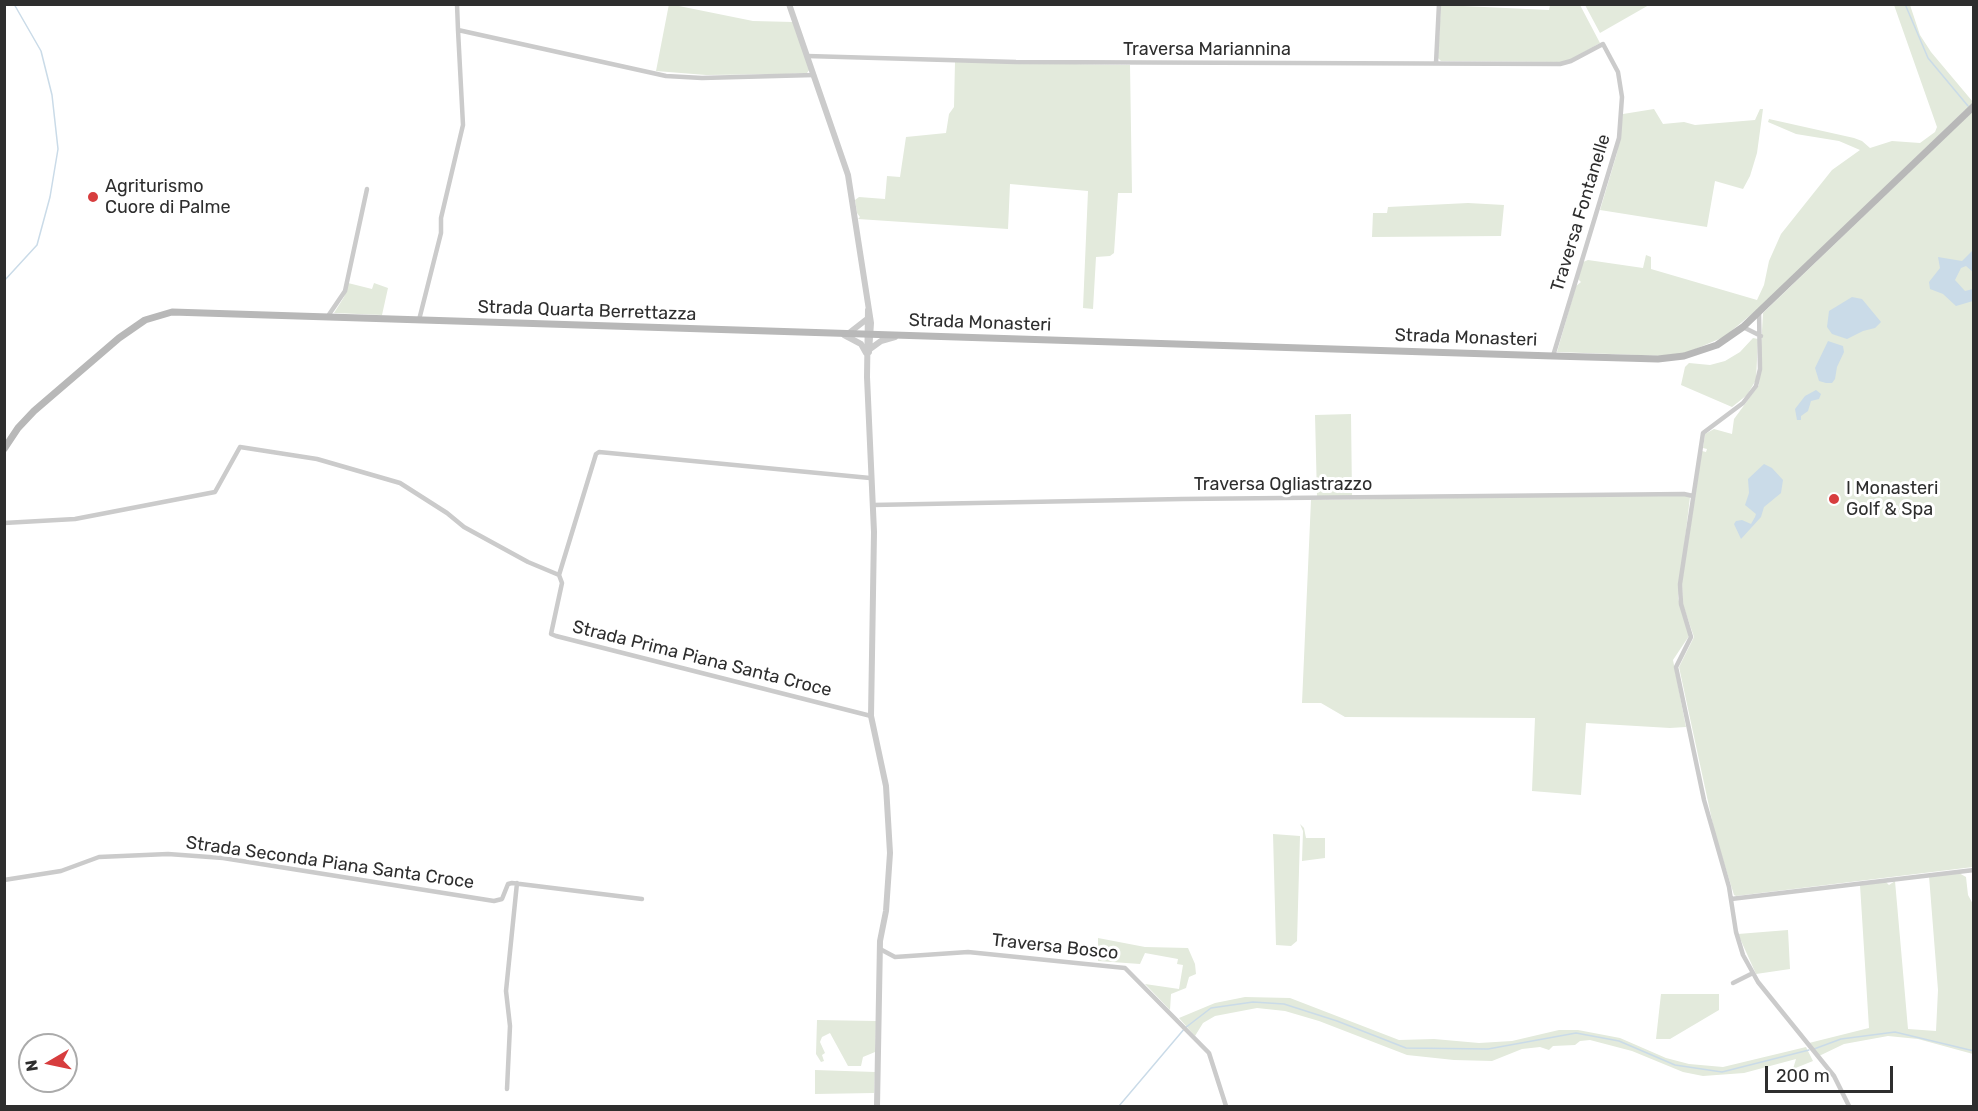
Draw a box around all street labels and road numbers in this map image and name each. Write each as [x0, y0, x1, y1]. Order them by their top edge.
street label: Traversa Mariannina [1123, 39, 1291, 61]
street label: Traversa Fontanelle [1547, 132, 1615, 294]
street label: Strada Quarta Berrettazza [477, 296, 697, 326]
street label: Strada Monasteri [908, 310, 1052, 336]
street label: Strada Monasteri [1394, 325, 1538, 351]
street label: Traversa Ogliastrazzo [1194, 474, 1372, 496]
street label: Strada Prima Piana Santa Croce [570, 616, 834, 702]
street label: Strada Seconda Piana Santa Croce [185, 832, 475, 894]
street label: Traversa Bosco [991, 930, 1119, 964]

